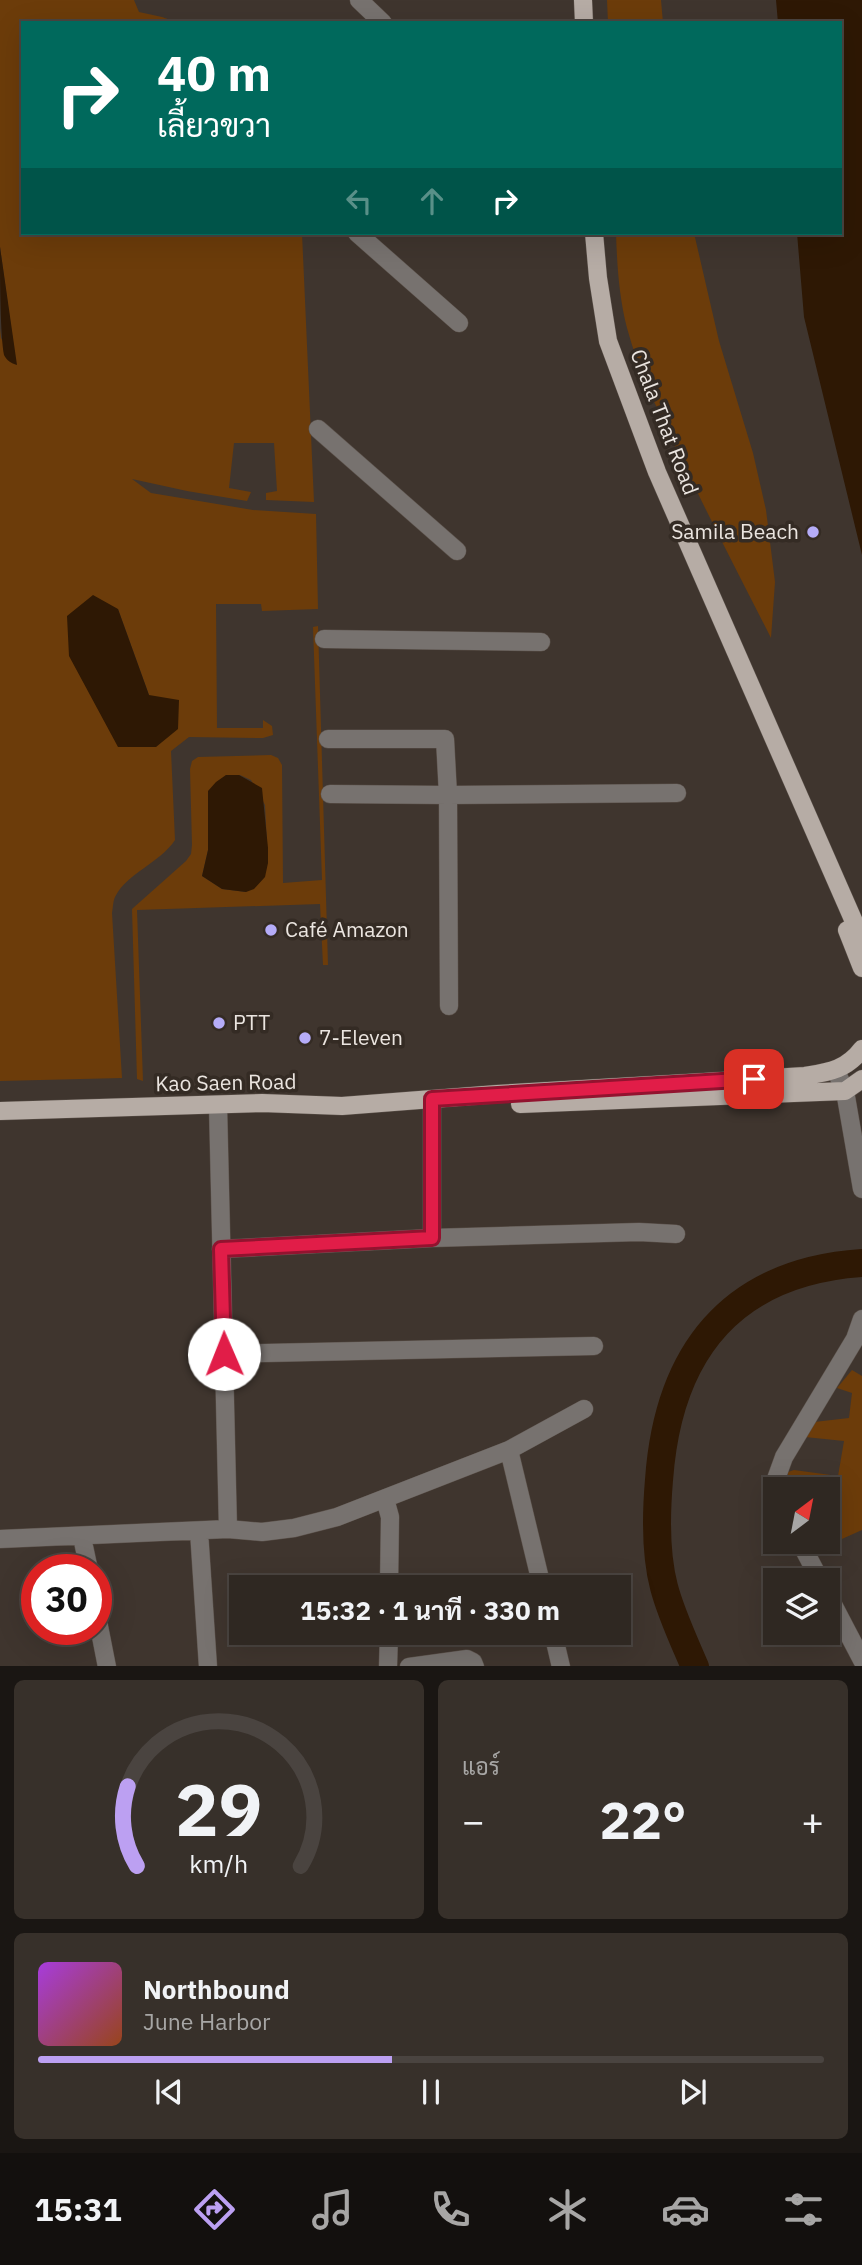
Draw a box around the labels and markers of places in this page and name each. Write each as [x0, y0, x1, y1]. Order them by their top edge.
place label: Samila Beach [671, 517, 799, 545]
marker: Samila Beach [805, 524, 821, 540]
place label: Café Amazon [285, 915, 409, 943]
marker: Café Amazon [263, 922, 279, 938]
place label: PTT [233, 1008, 270, 1036]
marker: PTT [211, 1015, 227, 1031]
place label: 7-Eleven [319, 1023, 403, 1051]
marker: 7-Eleven [297, 1030, 313, 1046]
pin [724, 1049, 784, 1109]

